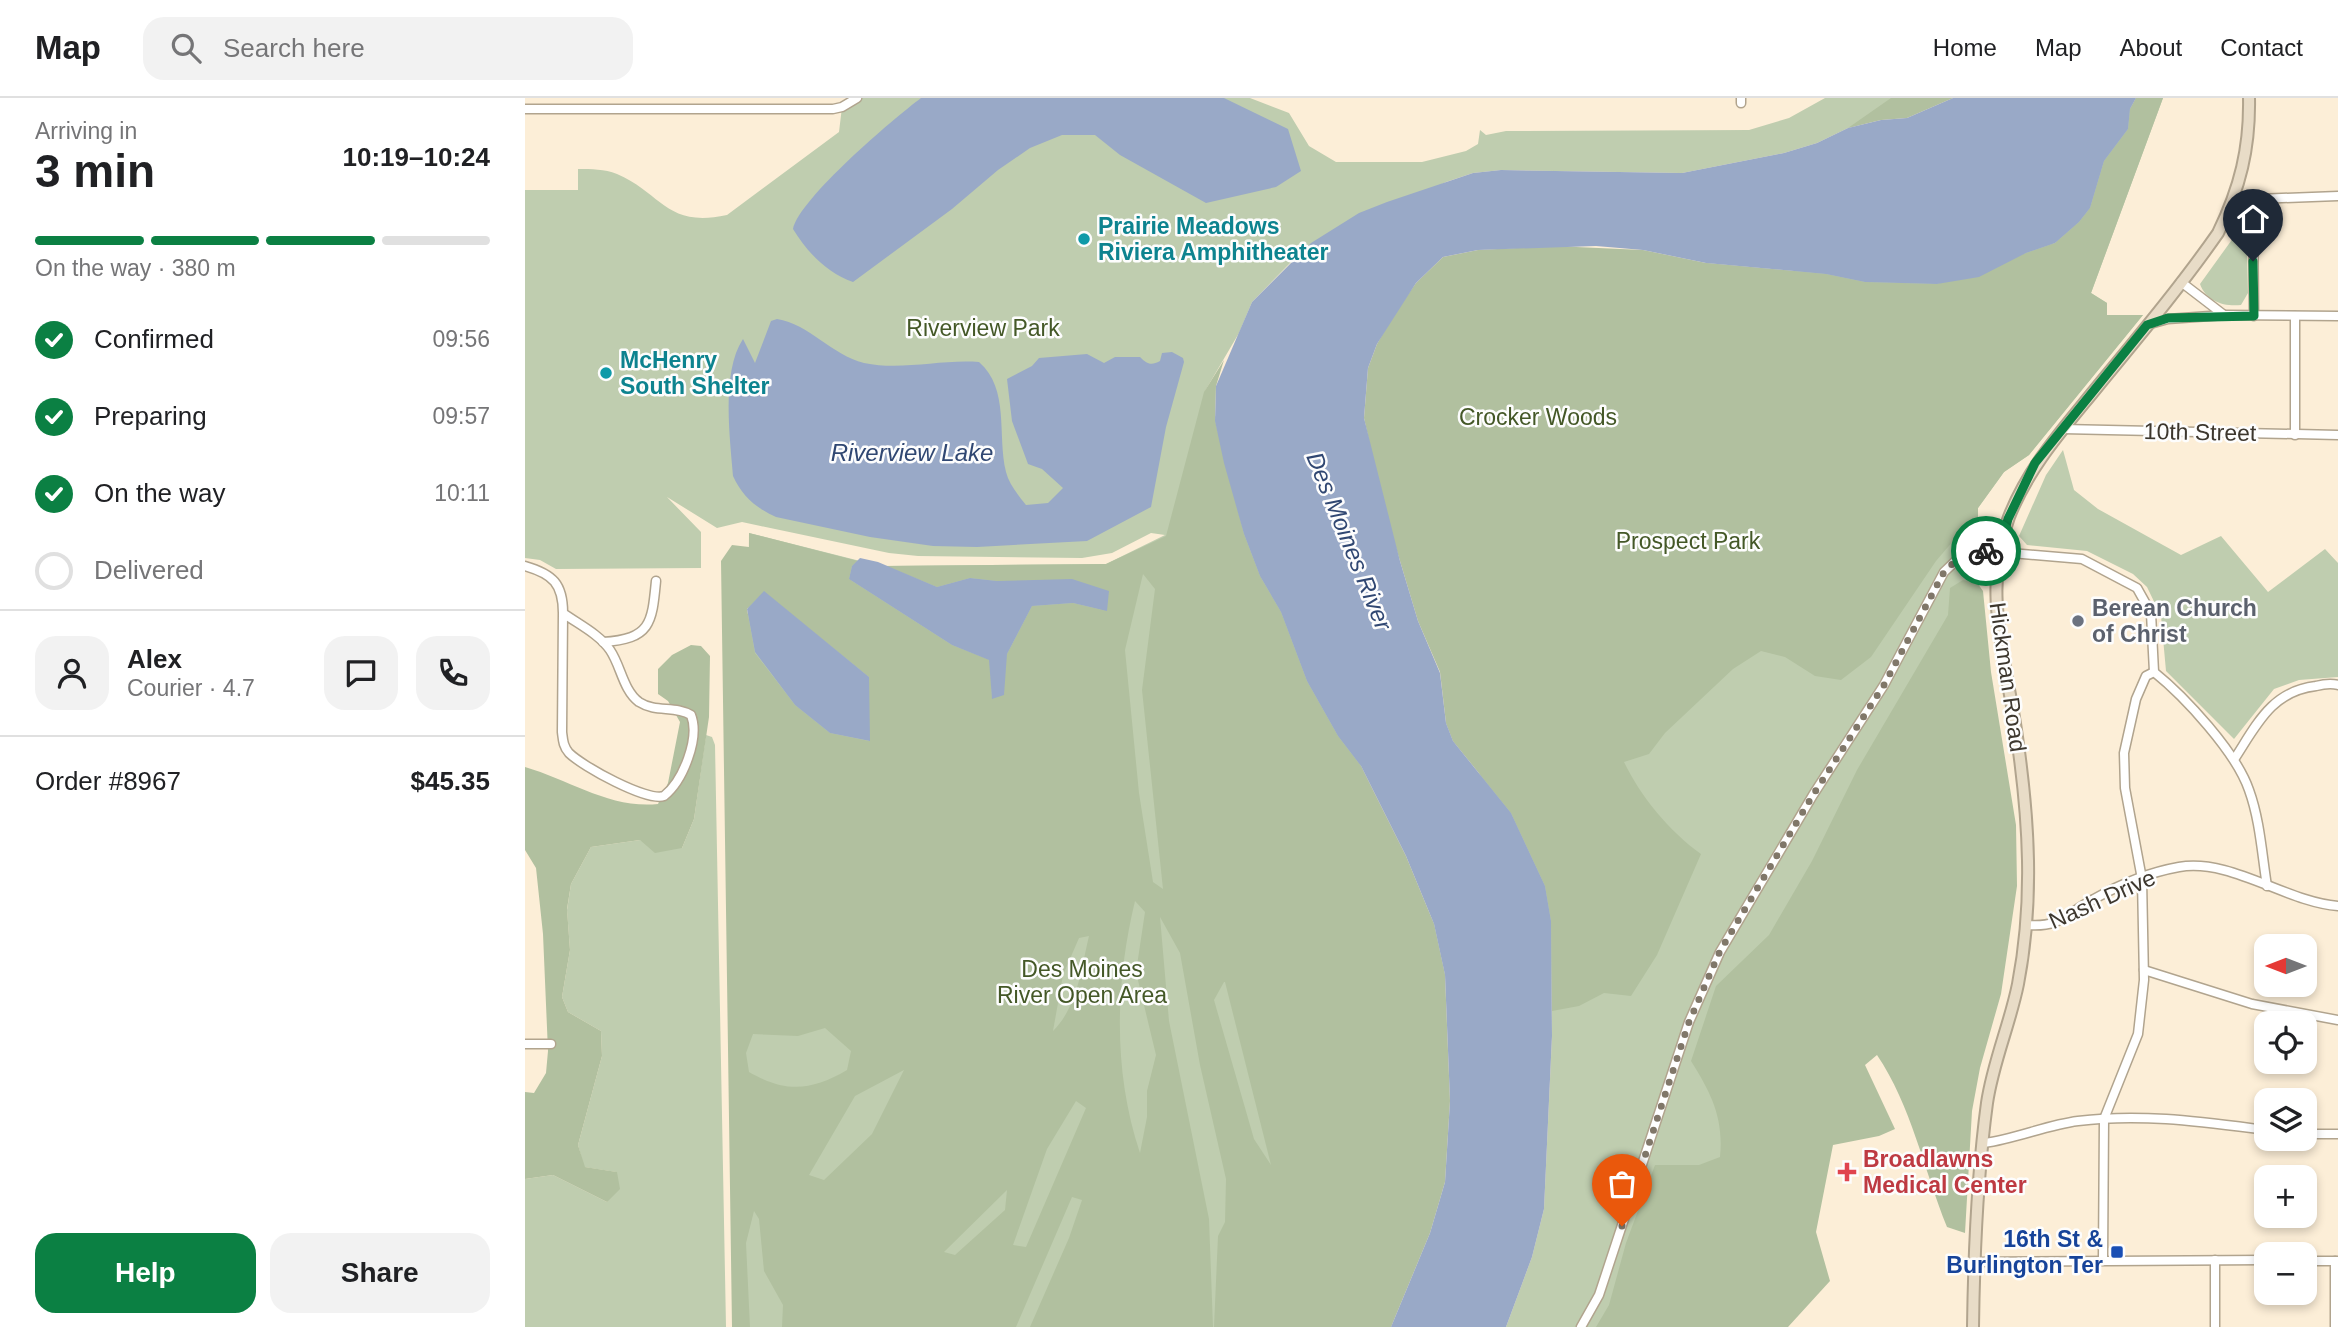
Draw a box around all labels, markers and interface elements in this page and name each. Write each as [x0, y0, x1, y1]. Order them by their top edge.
search box [143, 17, 633, 80]
text: Map [35, 29, 101, 66]
icon: search [167, 29, 205, 67]
text: Search here [223, 33, 365, 63]
text: Home [1933, 34, 1997, 61]
text: Map [2035, 34, 2082, 61]
text: About [2120, 34, 2182, 61]
text: Contact [2220, 34, 2303, 61]
text: Arriving in [35, 118, 137, 144]
text: 10:19–10:24 [343, 142, 490, 172]
text: 3 min [35, 145, 155, 197]
pin [2223, 189, 2283, 261]
icon: home [2234, 200, 2272, 238]
place label: Prairie Meadows Riviera Amphitheater [1098, 213, 1329, 265]
marker: Prairie Meadows Riviera Amphitheater [1076, 231, 1092, 247]
text: On the way · 380 m [35, 255, 236, 281]
park label: Riverview Park [906, 315, 1060, 341]
icon: check [35, 321, 73, 359]
text: Confirmed [94, 324, 214, 354]
text: 09:56 [432, 326, 490, 352]
place label: McHenry South Shelter [620, 347, 770, 399]
marker: McHenry South Shelter [598, 365, 614, 381]
icon: check [35, 398, 73, 436]
text: Preparing [94, 401, 207, 431]
text: 09:57 [432, 403, 490, 429]
park label: Crocker Woods [1459, 404, 1617, 430]
street label: 10th Street [2144, 418, 2257, 446]
water label: Riverview Lake [831, 439, 993, 466]
water label: Des Moines River [1301, 448, 1398, 635]
icon: check [35, 475, 73, 513]
text: On the way [94, 478, 226, 508]
text: 10:11 [434, 480, 490, 506]
courier [1951, 516, 2021, 586]
park label: Prospect Park [1616, 528, 1761, 554]
icon: bike [1967, 532, 2005, 570]
text: Delivered [94, 555, 204, 585]
place label: Berean Church of Christ [2092, 595, 2257, 647]
street label: Hickman Road [1985, 601, 2031, 753]
marker: Berean Church of Christ [2070, 613, 2086, 629]
button: person [35, 636, 109, 710]
button: chat [324, 636, 398, 710]
button: phone [416, 636, 490, 710]
text: Alex [127, 644, 182, 674]
text: Courier · 4.7 [127, 675, 255, 701]
text: Order #8967 [35, 766, 181, 796]
text: $45.35 [410, 766, 490, 796]
street label: Nash Drive [2045, 864, 2159, 934]
north arrow [2254, 934, 2317, 998]
map controls [2254, 934, 2317, 1305]
park label: Des Moines River Open Area [997, 956, 1167, 1008]
button: locate [2254, 1011, 2317, 1074]
button: layers [2254, 1088, 2317, 1151]
place label: Broadlawns Medical Center [1863, 1146, 2027, 1198]
pin [1592, 1154, 1652, 1226]
marker: Broadlawns Medical Center [1837, 1162, 1857, 1182]
icon: bag [1603, 1165, 1641, 1203]
button: + [2254, 1165, 2317, 1228]
place label: 16th St & Burlington Ter [1946, 1226, 2103, 1278]
button: Help [35, 1233, 256, 1313]
button: Share [270, 1233, 490, 1313]
button: − [2254, 1242, 2317, 1305]
marker: 16th St & Burlington Ter [2109, 1244, 2125, 1260]

